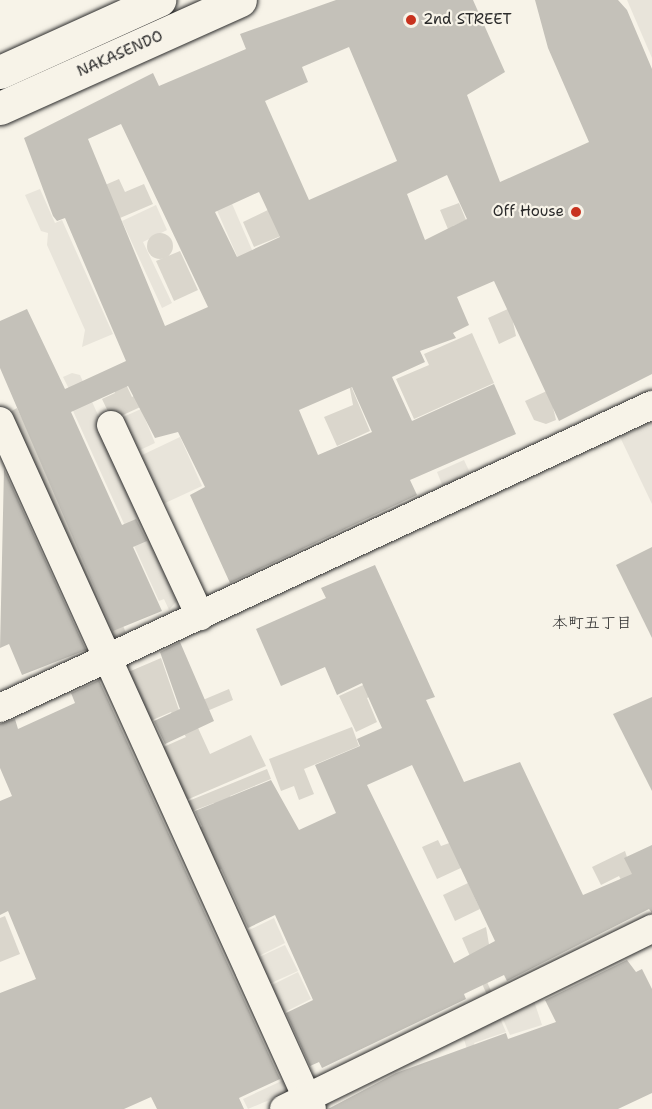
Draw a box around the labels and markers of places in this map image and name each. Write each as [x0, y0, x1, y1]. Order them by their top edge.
place label: 2nd STREET [423, 11, 512, 29]
marker: 2nd STREET [404, 13, 418, 27]
place label: Off House [493, 203, 564, 221]
marker: Off House [569, 205, 583, 219]

